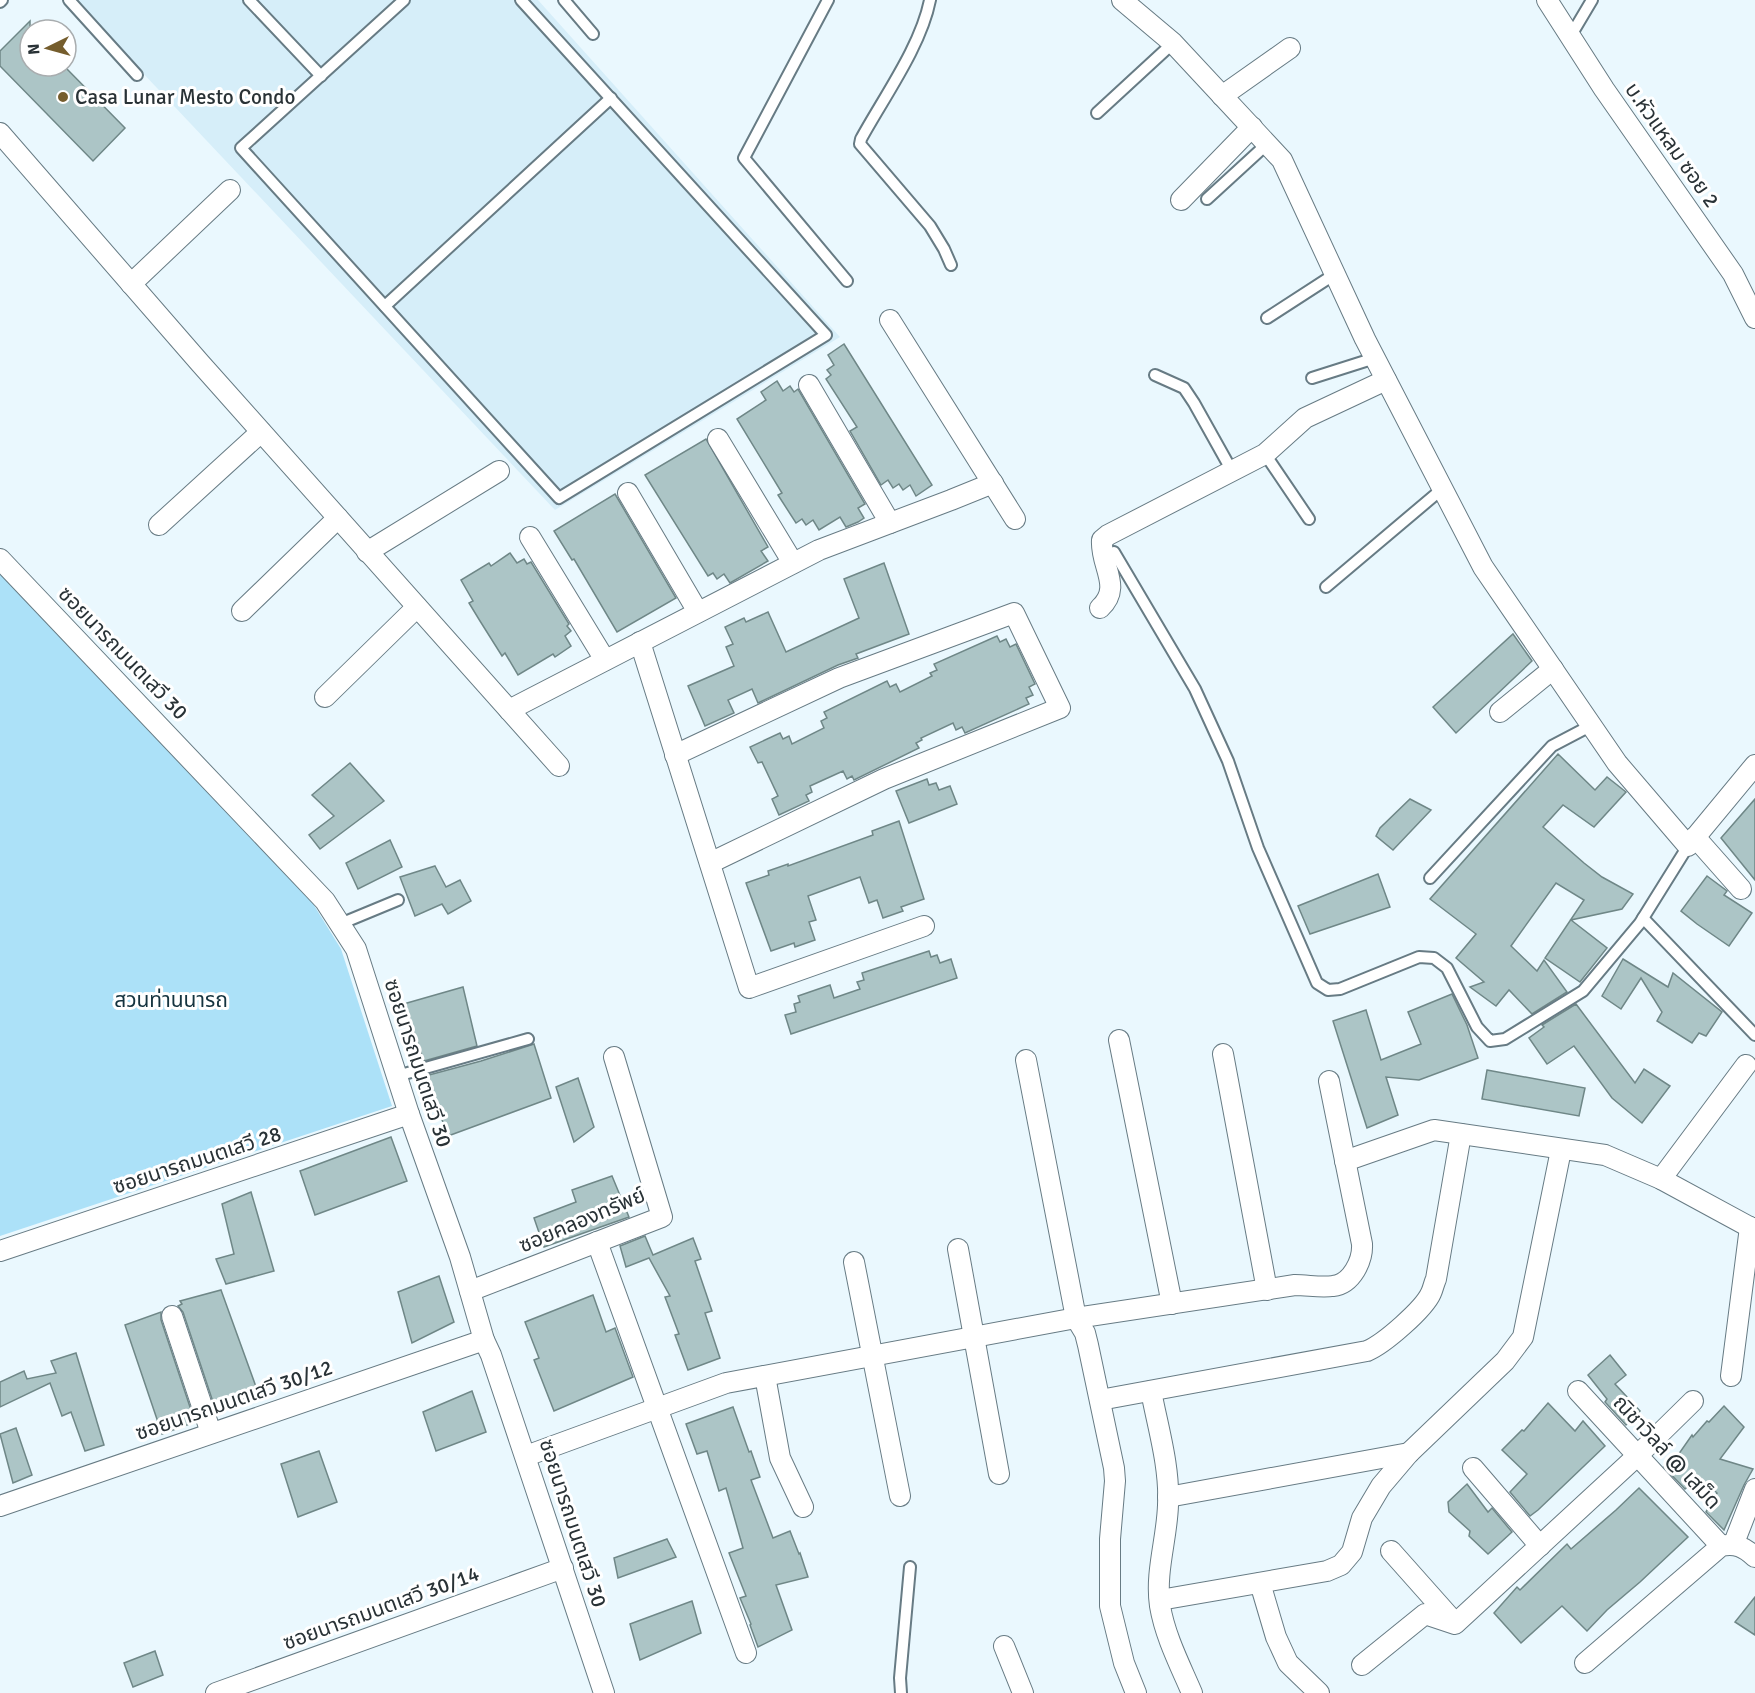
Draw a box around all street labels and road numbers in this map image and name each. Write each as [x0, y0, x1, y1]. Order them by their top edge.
street label: บ.หัวแหลม ซอย 2 [1619, 77, 1725, 213]
street label: ซอยนารถมนตเสวี 30 [53, 581, 193, 725]
street label: ซอยนารถมนตเสวี 30 [379, 976, 457, 1150]
street label: ซอยนารถมนตเสวี 28 [110, 1121, 284, 1199]
street label: ซอยคลองทรัพย์ [515, 1182, 649, 1258]
street label: ซอยนารถมนตเสวี 30/12 [132, 1354, 336, 1446]
street label: ณิชาวิลล์ @ เสม็ด [1608, 1390, 1726, 1514]
street label: ซอยนารถมนตเสวี 30 [534, 1436, 612, 1610]
street label: ซอยนารถมนตเสวี 30/14 [279, 1560, 483, 1656]

